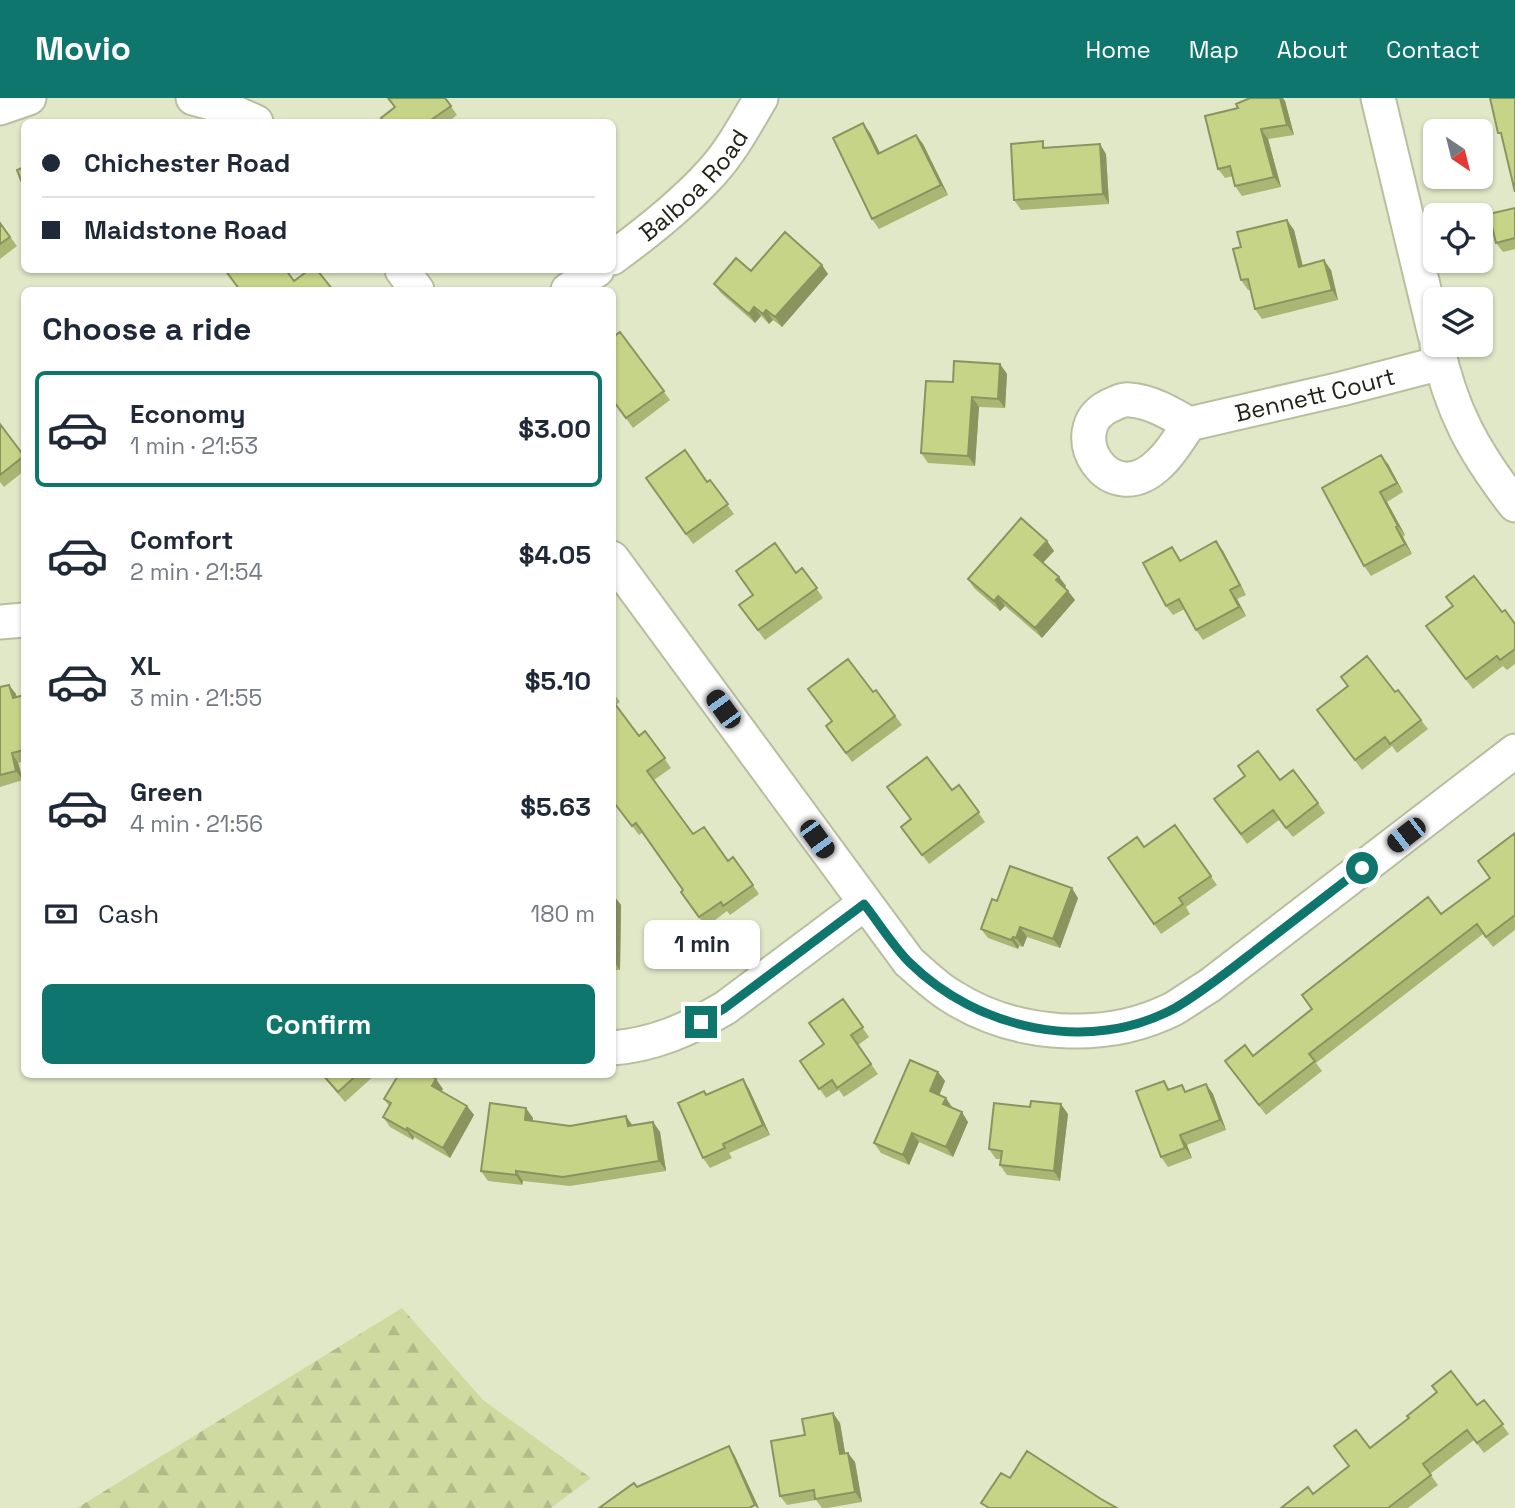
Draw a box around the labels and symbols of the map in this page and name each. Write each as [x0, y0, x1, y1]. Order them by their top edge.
north arrow [1423, 119, 1493, 189]
street label: Balboa Road [632, 123, 755, 248]
street label: Bennett Court [1232, 360, 1398, 428]
car [703, 686, 744, 732]
car [1383, 814, 1430, 856]
car [797, 816, 838, 862]
route start [1346, 852, 1378, 884]
callout: 1 min [643, 920, 759, 970]
route end [685, 1006, 717, 1038]

